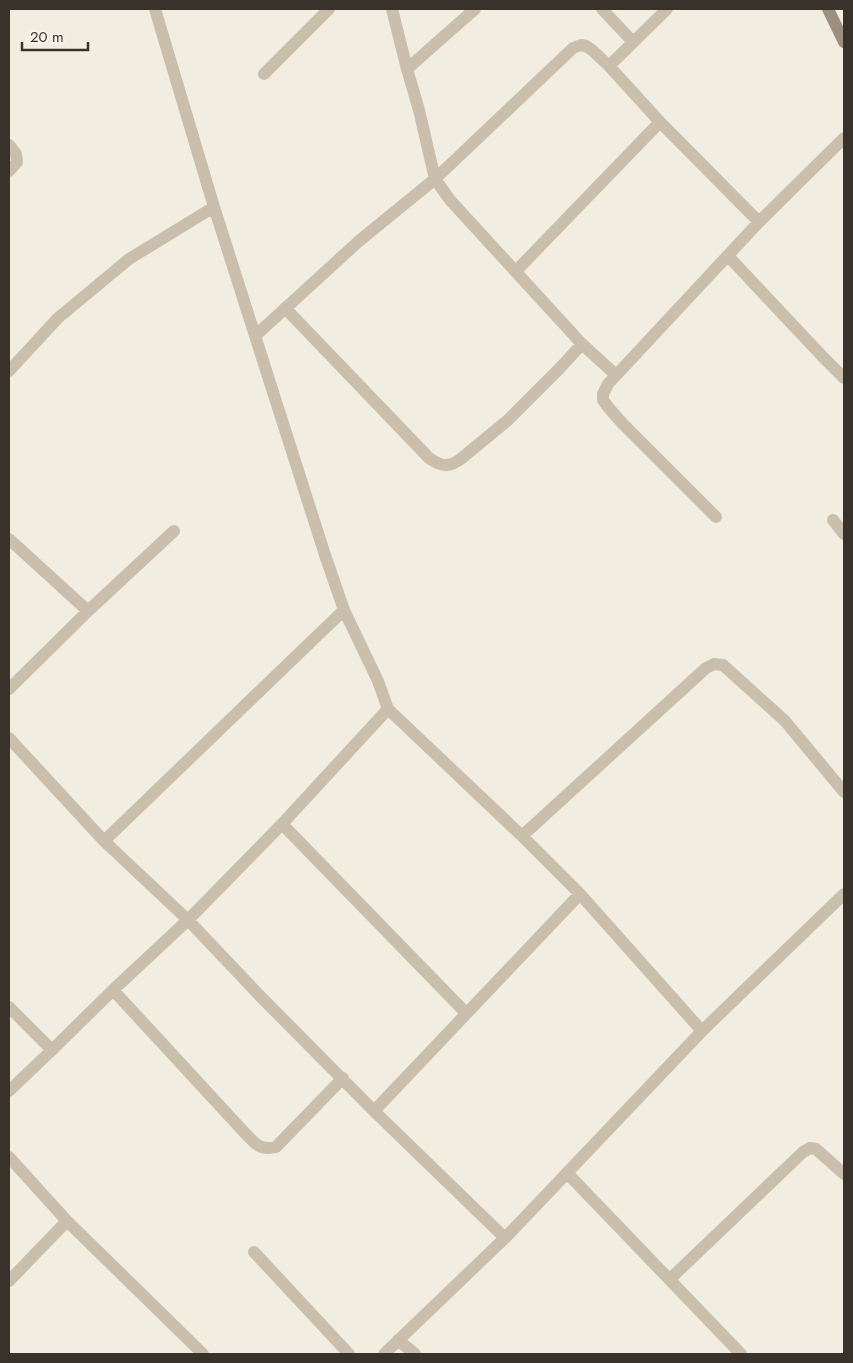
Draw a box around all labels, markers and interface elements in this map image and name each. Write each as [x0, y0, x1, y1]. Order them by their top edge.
scale bar [22, 20, 89, 52]
text: 20 m [30, 26, 64, 48]

